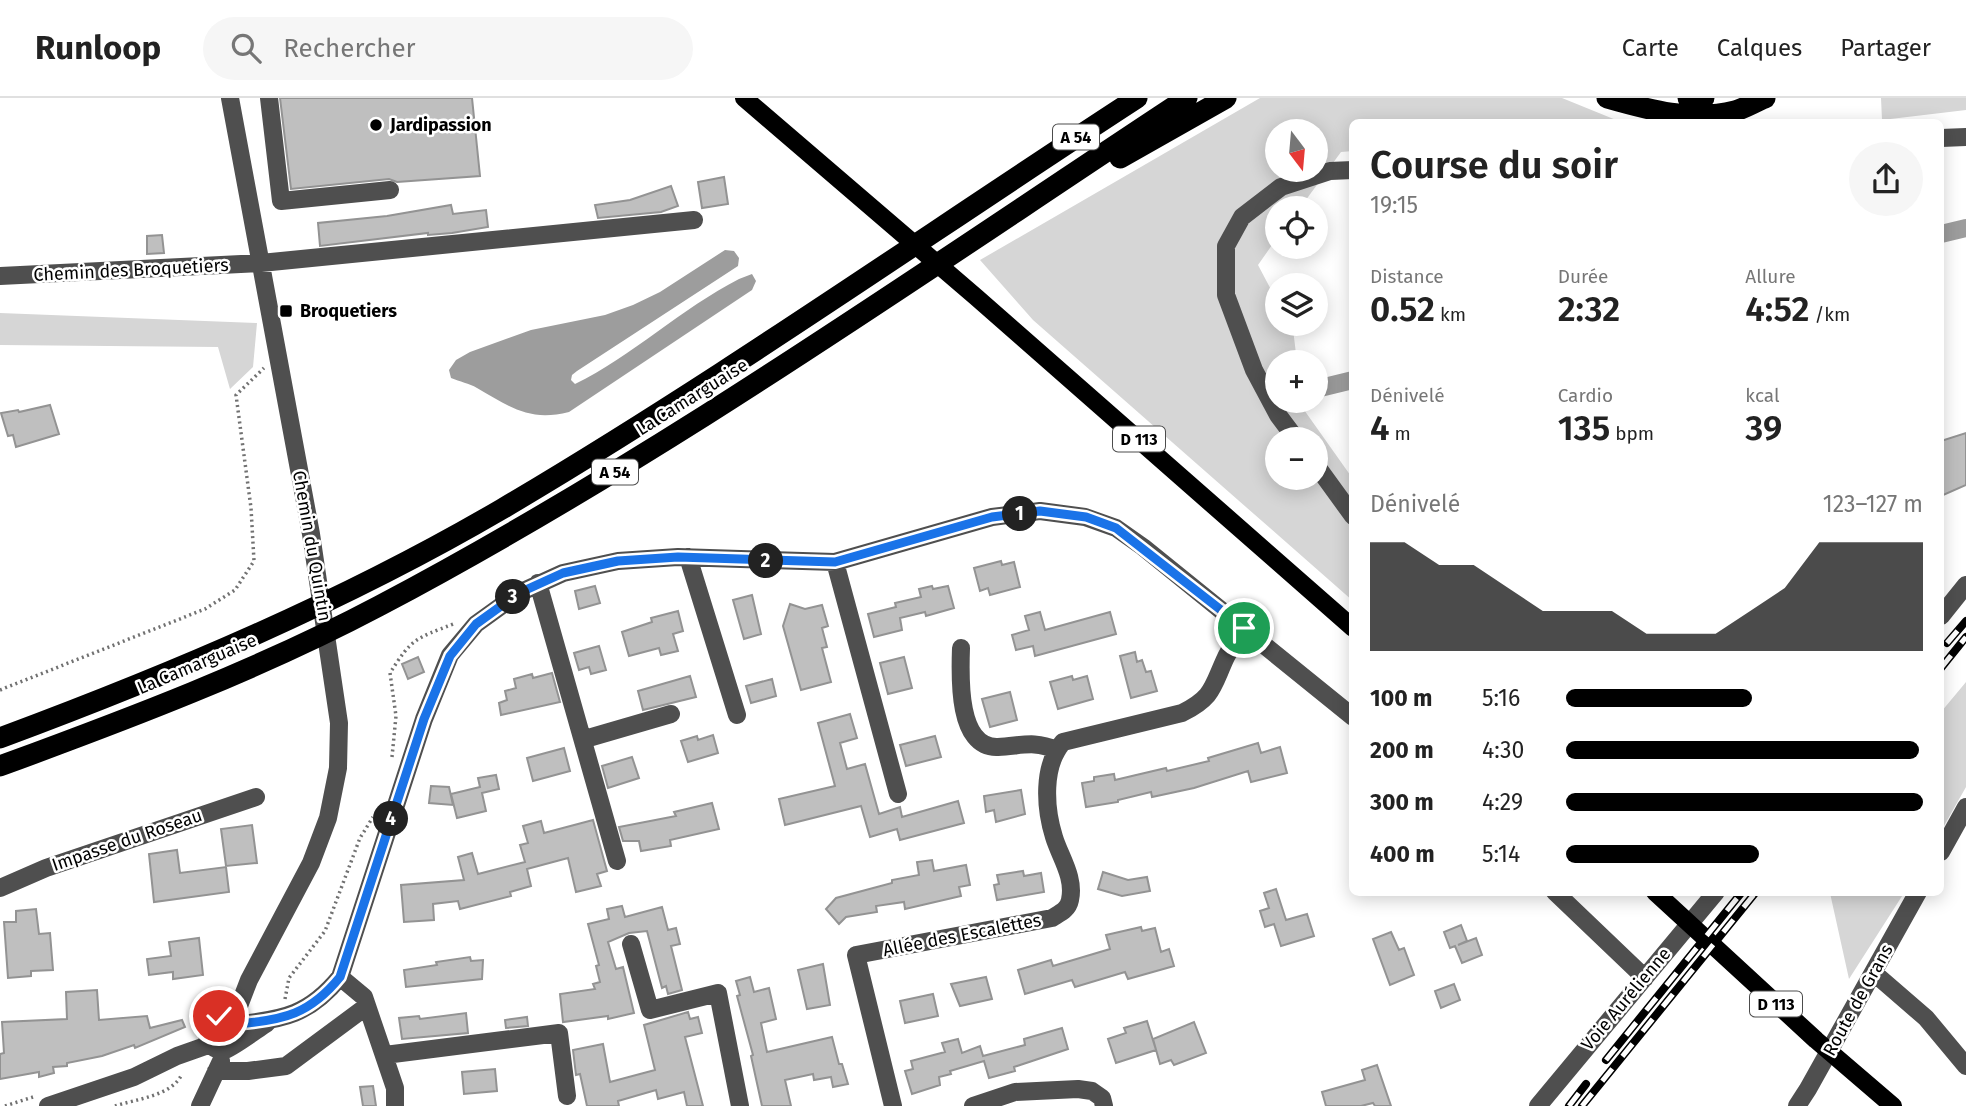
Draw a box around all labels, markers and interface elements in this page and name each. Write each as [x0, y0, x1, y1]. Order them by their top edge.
search box [203, 17, 693, 80]
text: Runloop [35, 28, 161, 68]
icon: search [227, 29, 265, 67]
text: Rechercher [283, 33, 416, 64]
text: Carte [1622, 34, 1679, 62]
text: Calques [1717, 34, 1802, 62]
text: Partager [1840, 34, 1931, 62]
place label: Jardipassion [389, 114, 492, 136]
marker: Jardipassion [368, 117, 384, 133]
north arrow [1265, 119, 1328, 182]
map controls [1265, 119, 1328, 490]
road number: A 54 [1053, 124, 1099, 150]
text: Course du soir [1370, 142, 1618, 188]
button: share [1849, 142, 1923, 216]
text: 19:15 [1370, 191, 1418, 219]
button: locate [1265, 196, 1328, 259]
street label: Chemin des Broquetiers [33, 254, 229, 286]
text: Distance [1370, 265, 1444, 288]
text: Durée [1558, 265, 1608, 288]
text: Allure [1745, 265, 1796, 288]
button: layers [1265, 273, 1328, 336]
text: 0.52 [1370, 288, 1435, 330]
text: 2:32 [1558, 288, 1620, 330]
text: 4:52 [1745, 288, 1809, 330]
place label: Broquetiers [300, 300, 397, 322]
marker: Broquetiers [278, 303, 294, 319]
text: km [1435, 303, 1466, 326]
text: /km [1809, 303, 1850, 326]
button: + [1265, 350, 1328, 413]
street label: La Camarguaise [632, 354, 752, 440]
text: Dénivelé [1370, 384, 1445, 407]
text: Cardio [1558, 384, 1613, 407]
text: kcal [1745, 384, 1780, 407]
text: 4 [1370, 407, 1390, 449]
text: 135 [1558, 407, 1610, 449]
text: 39 [1745, 407, 1782, 449]
text: m [1390, 422, 1411, 445]
text: bpm [1610, 422, 1654, 445]
road number: D 113 [1113, 426, 1165, 452]
button: − [1265, 427, 1328, 490]
road number: A 54 [592, 460, 638, 484]
street label: Chemin du Quintin [288, 469, 336, 623]
text: Dénivelé [1370, 490, 1460, 518]
text: 123–127 m [1823, 490, 1923, 518]
pin: 1 [1002, 496, 1038, 532]
text: 1 [1015, 502, 1024, 525]
pin: 2 [748, 544, 784, 578]
text: 2 [761, 549, 770, 572]
pin: 3 [496, 580, 530, 614]
text: 3 [508, 585, 517, 608]
pin [1214, 598, 1274, 658]
icon: arrive [1225, 609, 1263, 647]
street label: La Camarguaise [134, 629, 260, 699]
text: 100 m [1370, 684, 1432, 712]
text: 5:16 [1482, 684, 1520, 712]
text: 200 m [1370, 736, 1434, 764]
text: 4:30 [1482, 736, 1524, 764]
text: 300 m [1370, 788, 1434, 816]
text: 4:29 [1482, 788, 1523, 816]
pin: 4 [374, 802, 408, 836]
street label: Impasse du Roseau [49, 804, 205, 876]
text: 4 [385, 807, 396, 830]
text: 400 m [1370, 840, 1435, 868]
text: 5:14 [1482, 840, 1520, 868]
street label: Allée des Escalettes [881, 909, 1043, 961]
street label: Route de Grans [1818, 940, 1898, 1060]
street label: Voie Aurélienne [1576, 943, 1676, 1055]
pin [189, 986, 249, 1046]
road number: D 113 [1750, 991, 1802, 1016]
icon: check [200, 997, 238, 1035]

